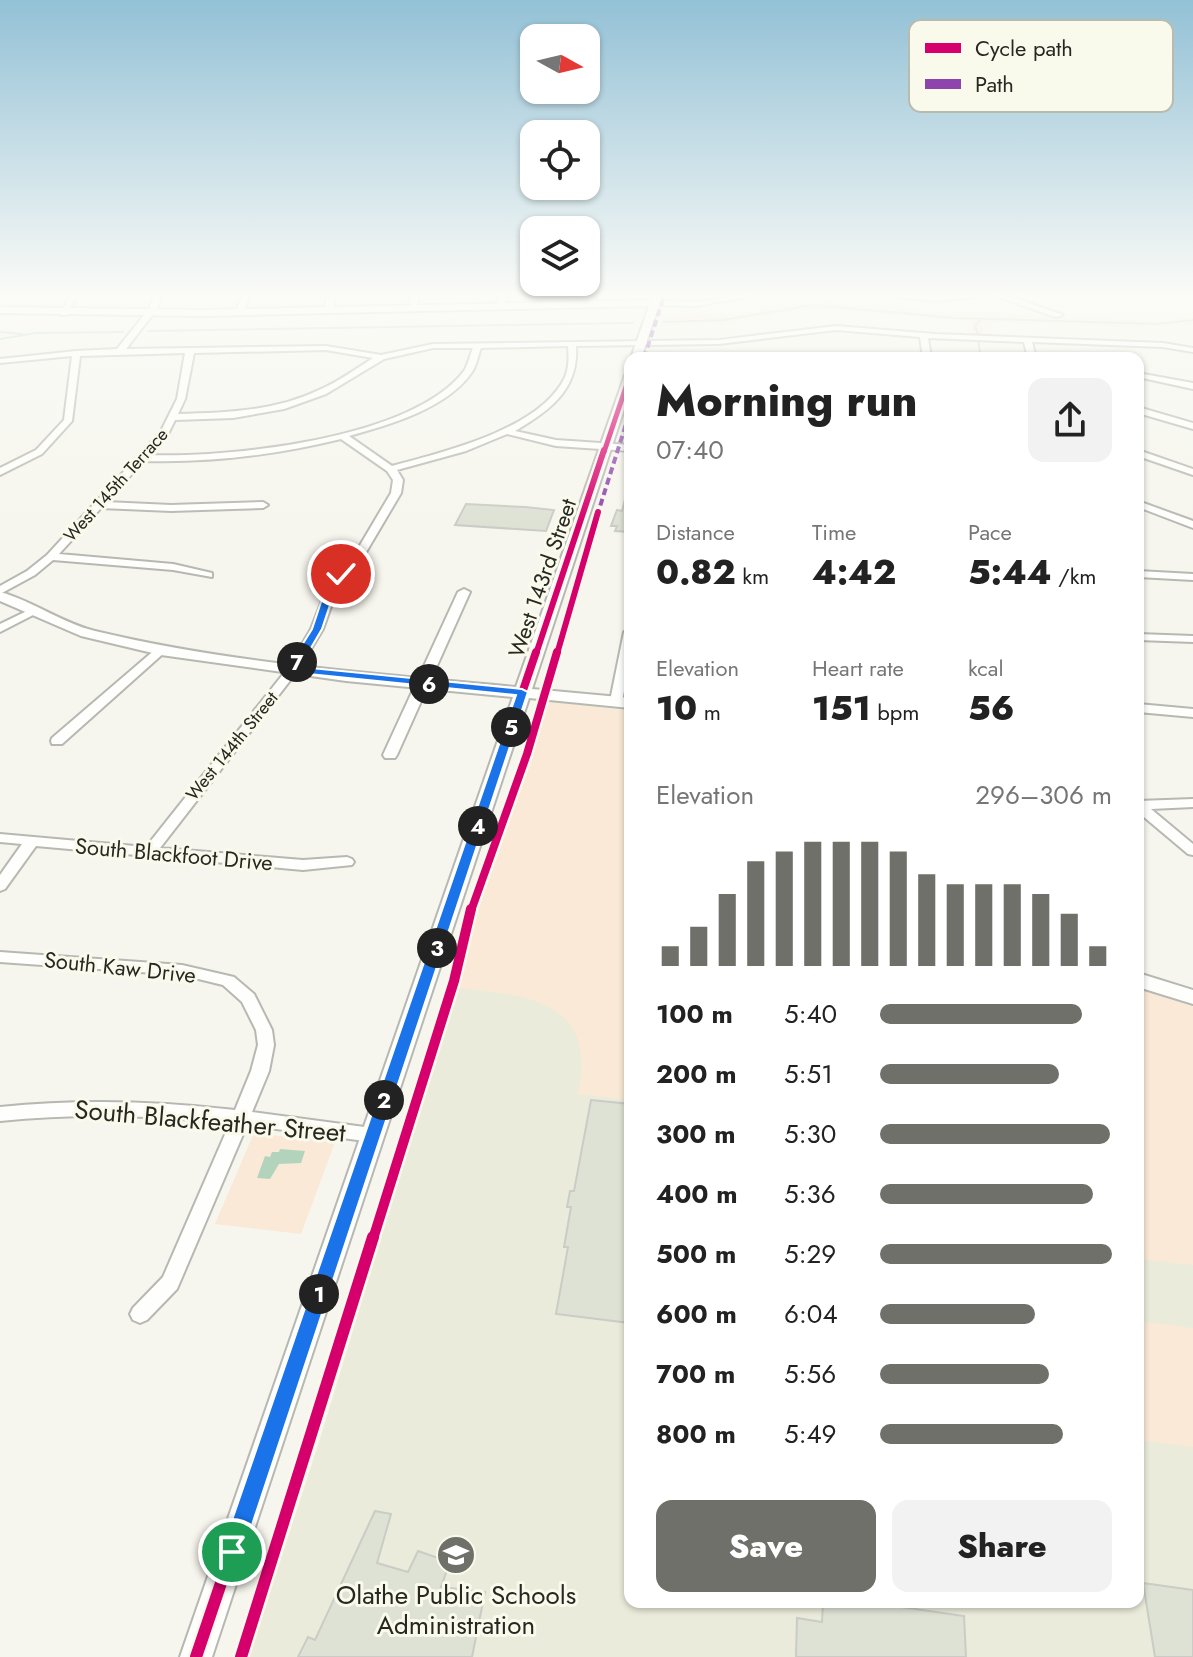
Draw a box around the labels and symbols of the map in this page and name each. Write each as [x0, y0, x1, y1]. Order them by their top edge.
legend [909, 20, 1173, 112]
north arrow [520, 24, 600, 104]
text: Cycle path [975, 32, 1073, 64]
text: Path [975, 68, 1014, 100]
street label: West 145th Terrace [58, 422, 174, 548]
street label: West 143rd Street [500, 494, 584, 662]
pin [307, 540, 375, 608]
pin: 7 [277, 642, 317, 682]
pin: 6 [409, 664, 449, 704]
street label: West 144th Street [180, 685, 285, 806]
pin: 5 [491, 707, 531, 747]
pin: 4 [458, 806, 498, 846]
street label: South Blackfoot Drive [74, 829, 274, 879]
pin: 3 [417, 928, 457, 968]
street label: South Kaw Drive [43, 943, 197, 991]
pin: 2 [364, 1080, 404, 1120]
street label: South Blackfeather Street [73, 1090, 348, 1152]
pin: 1 [299, 1274, 339, 1314]
pin [198, 1518, 266, 1586]
school or university icon: Olathe Public Schools Administration [435, 1534, 477, 1576]
place label: Olathe Public Schools Administration [336, 1576, 576, 1644]

